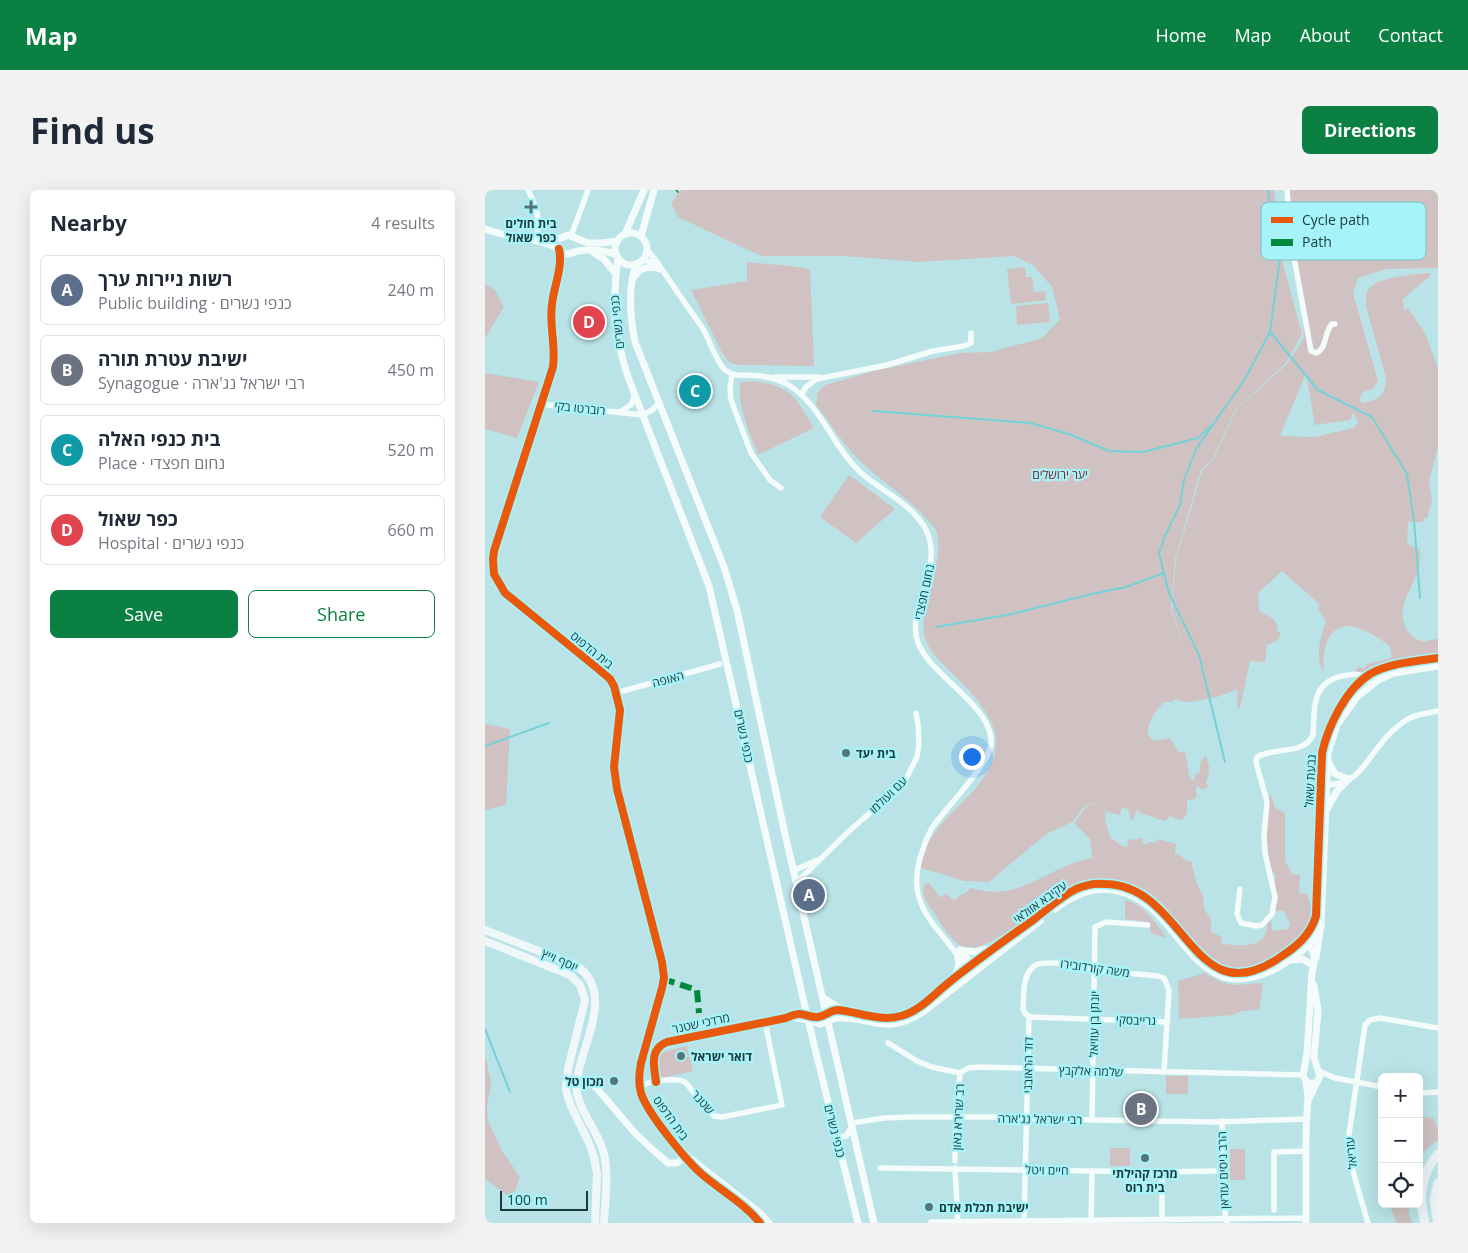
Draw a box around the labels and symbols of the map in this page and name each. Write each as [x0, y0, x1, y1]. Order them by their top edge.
marker: בית חולים כפר שאול [524, 200, 538, 214]
legend [1261, 202, 1426, 260]
text: Cycle path [1302, 210, 1370, 229]
place label: בית חולים כפר שאול [505, 215, 557, 246]
text: Path [1302, 232, 1332, 251]
street label: כנפי נשרים [606, 294, 628, 350]
pin: D [573, 303, 605, 341]
pin: C [679, 372, 711, 410]
street label: רוברטו בקי [554, 397, 606, 419]
park label: יער ירושלים [1032, 466, 1088, 483]
street label: נחום חפצדי [910, 563, 938, 621]
street label: בית הדפוס [567, 627, 618, 673]
street label: האופה [650, 667, 686, 691]
street label: כנפי נשרים [730, 708, 758, 764]
your location [959, 744, 985, 770]
place label: בית יעד [856, 745, 896, 762]
marker: בית יעד [840, 747, 852, 759]
street label: גבעת שאול [1300, 754, 1320, 808]
street label: עם ועולמו [865, 773, 911, 817]
pin: A [793, 876, 825, 914]
street label: עקיבא אזולאי [1010, 877, 1070, 927]
street label: יוסף וייץ [539, 944, 581, 976]
street label: משה קורדובירו [1059, 955, 1131, 981]
street label: יונתן בן עוזיאל [1085, 991, 1103, 1057]
street label: מרדכי שטנר [671, 1009, 731, 1037]
street label: גרייבסקי [1116, 1011, 1156, 1029]
street label: דוד הראובני [1019, 1037, 1037, 1093]
place label: דואר ישראל [691, 1048, 752, 1065]
marker: דואר ישראל [675, 1050, 687, 1062]
street label: שלמה אלקבץ [1058, 1061, 1124, 1081]
place label: מכון טל [565, 1073, 604, 1090]
marker: מכון טל [608, 1075, 620, 1087]
street label: רב שרירא גאון [948, 1083, 968, 1151]
street label: שטנר [688, 1086, 719, 1118]
pin: B [1125, 1090, 1157, 1128]
street label: בית הדפוס [649, 1092, 693, 1144]
street label: כנפי נשרים [820, 1103, 850, 1159]
street label: רבי ישראל נג'ארה [997, 1110, 1083, 1128]
street label: הרב ניסים עזראן [1213, 1131, 1233, 1209]
street label: עזריאל [1341, 1136, 1361, 1170]
marker: מרכז קהילתי בית רוס [1139, 1152, 1151, 1164]
street label: חיים ויטל [1025, 1161, 1069, 1179]
place label: מרכז קהילתי בית רוס [1112, 1165, 1178, 1196]
scale bar [500, 1188, 587, 1211]
place label: ישיבת תכלת אדם [939, 1199, 1029, 1216]
marker: ישיבת תכלת אדם [923, 1201, 935, 1213]

